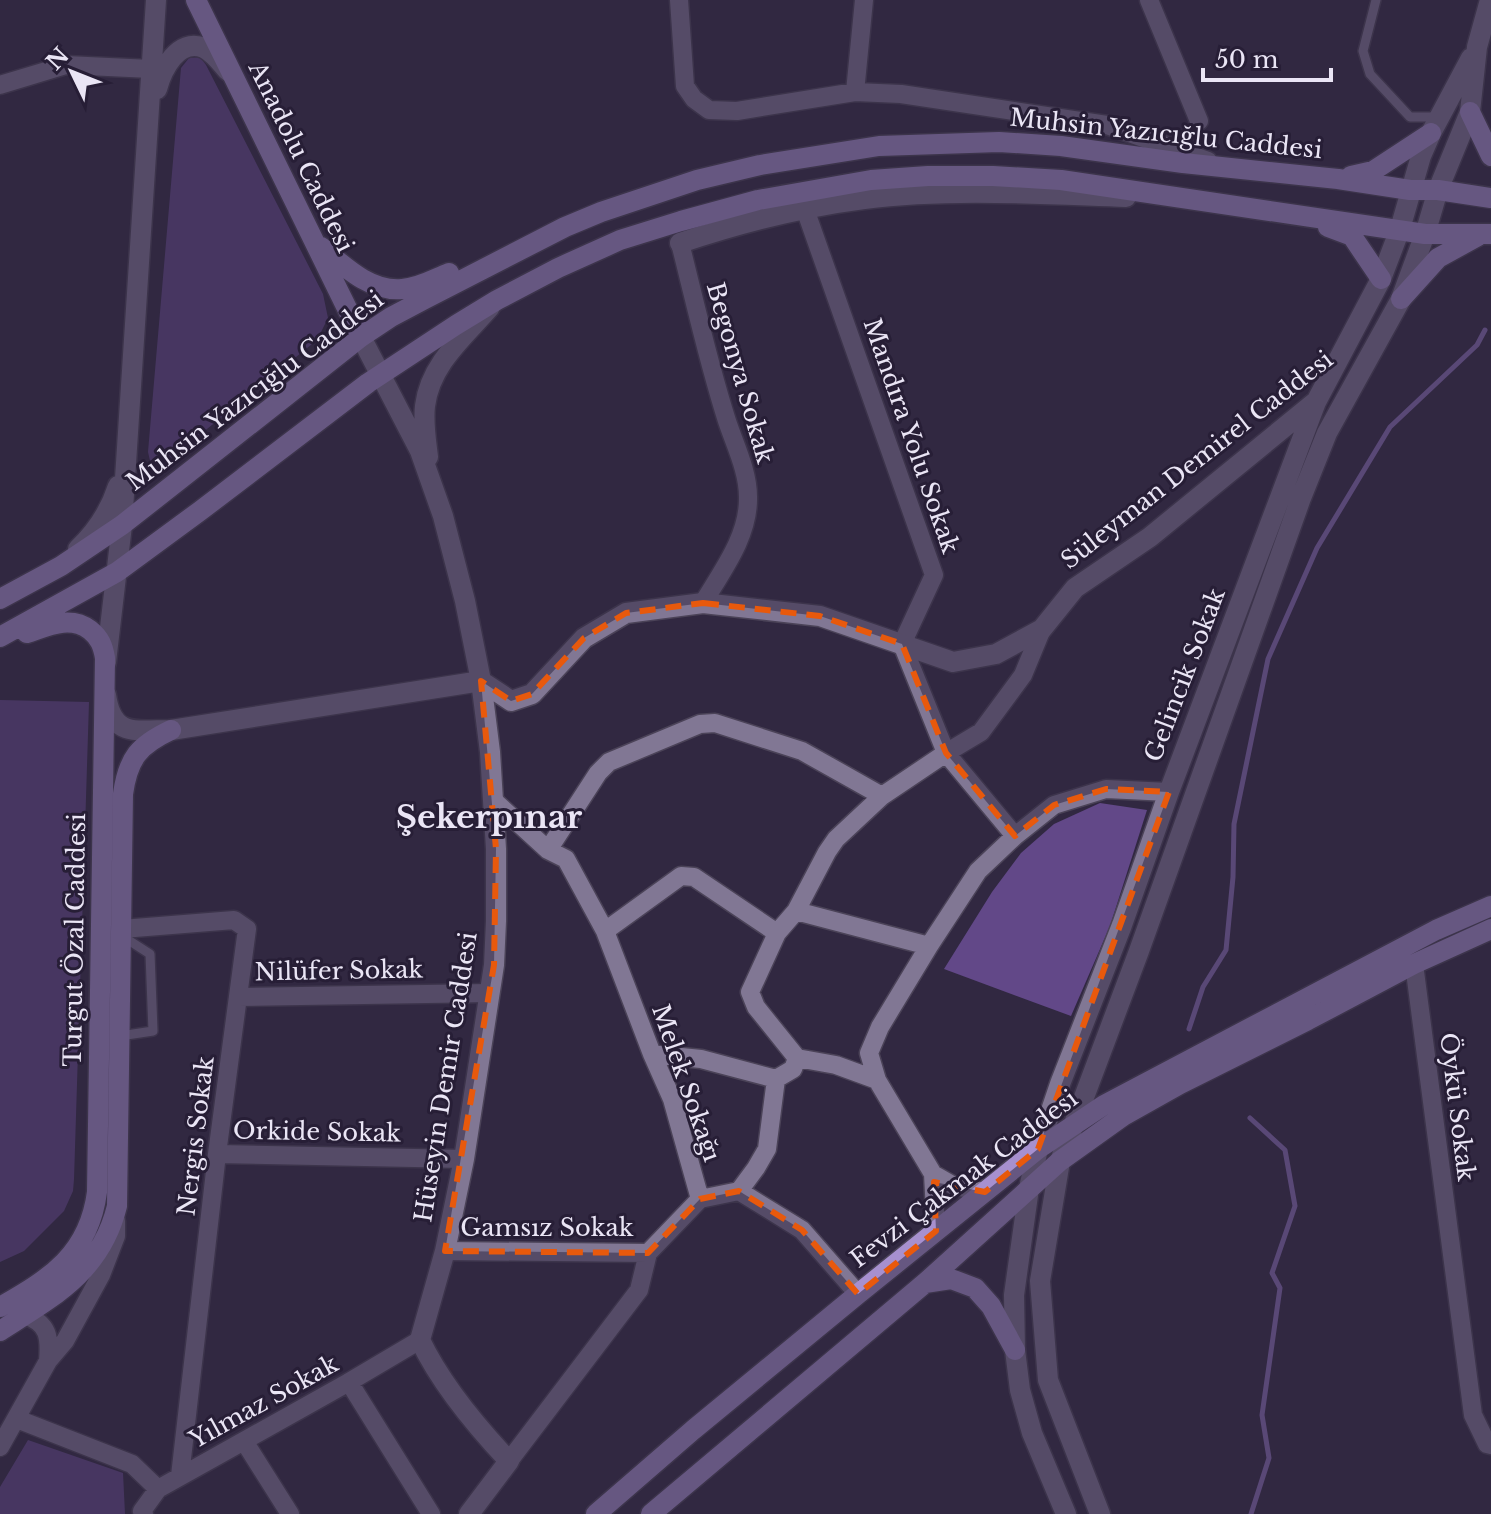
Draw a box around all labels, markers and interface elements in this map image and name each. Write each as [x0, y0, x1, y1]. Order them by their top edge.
north arrow [32, 32, 112, 112]
scale bar [1203, 32, 1331, 82]
text: N [41, 42, 75, 75]
text: 50 m [1215, 45, 1279, 74]
street label: Anadolu Caddesi [242, 56, 360, 257]
street label: Muhsin Yazıcığlu Caddesi [1008, 103, 1324, 164]
street label: Begonya Sokak [701, 279, 780, 467]
street label: Muhsin Yazıcığlu Caddesi [121, 285, 389, 497]
street label: Mandıra Yolu Sokak [858, 315, 965, 557]
street label: Süleyman Demirel Caddesi [1055, 344, 1338, 575]
street label: Gelincik Sokak [1138, 584, 1231, 766]
district label: Şekerpınar [396, 797, 582, 837]
street label: Turgut Özal Caddesi [58, 813, 91, 1067]
street label: Hüseyin Demir Caddesi [408, 930, 483, 1224]
street label: Nilüfer Sokak [254, 955, 424, 986]
street label: Melek Sokağı [646, 1001, 727, 1165]
street label: Öykü Sokak [1434, 1031, 1481, 1183]
street label: Nergis Sokak [171, 1054, 220, 1217]
street label: Fevzi Çakmak Caddesi [844, 1084, 1083, 1274]
street label: Orkide Sokak [233, 1116, 401, 1147]
street label: Gamsız Sokak [460, 1213, 634, 1242]
street label: Yılmaz Sokak [184, 1349, 343, 1455]

